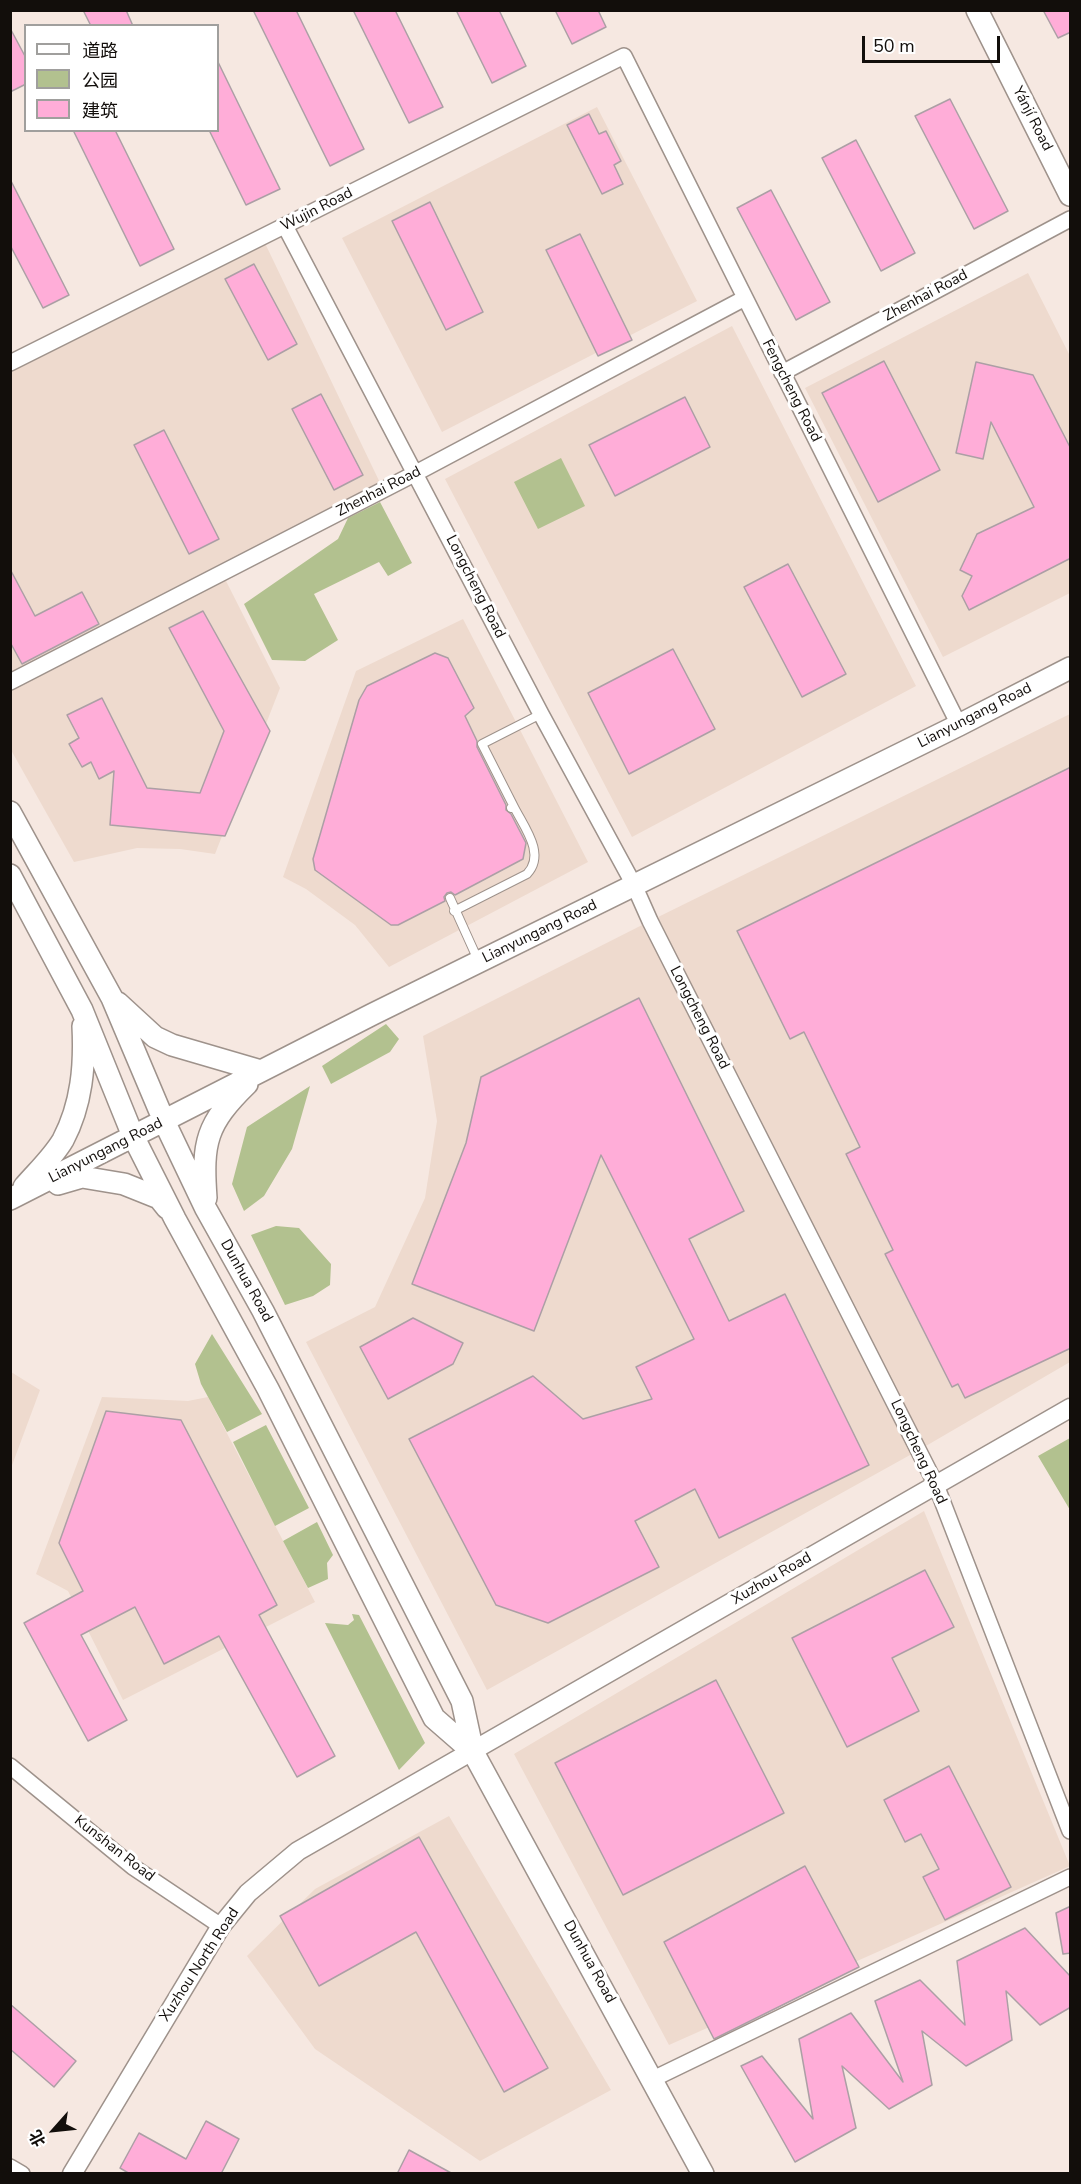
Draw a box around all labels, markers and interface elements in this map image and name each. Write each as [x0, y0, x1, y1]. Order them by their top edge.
legend [24, 24, 219, 132]
scale bar [865, 24, 1003, 62]
text: 50 m [873, 34, 915, 58]
text: 道路 [82, 39, 118, 63]
text: 公园 [82, 69, 118, 93]
street label: Yánjí Road [1008, 84, 1056, 154]
text: 建筑 [82, 99, 118, 123]
street label: Wujin Road [278, 184, 356, 236]
street label: Zhenhai Road [881, 266, 971, 326]
street label: Fengcheng Road [757, 337, 825, 445]
street label: Zhenhai Road [334, 463, 424, 521]
street label: Longcheng Road [441, 532, 509, 642]
street label: Lianyungang Road [915, 680, 1035, 752]
street label: Lianyungang Road [480, 896, 600, 968]
street label: Longcheng Road [665, 963, 733, 1073]
street label: Lianyungang Road [46, 1115, 166, 1187]
street label: Dunhua Road [216, 1237, 276, 1325]
street label: Longcheng Road [886, 1397, 950, 1507]
street label: Xuzhou Road [729, 1549, 815, 1609]
street label: Kunshan Road [70, 1812, 158, 1886]
street label: Xuzhou North Road [157, 1905, 243, 2025]
street label: Dunhua Road [559, 1918, 619, 2006]
north arrow [24, 2100, 84, 2160]
text: 北 [25, 2126, 51, 2150]

